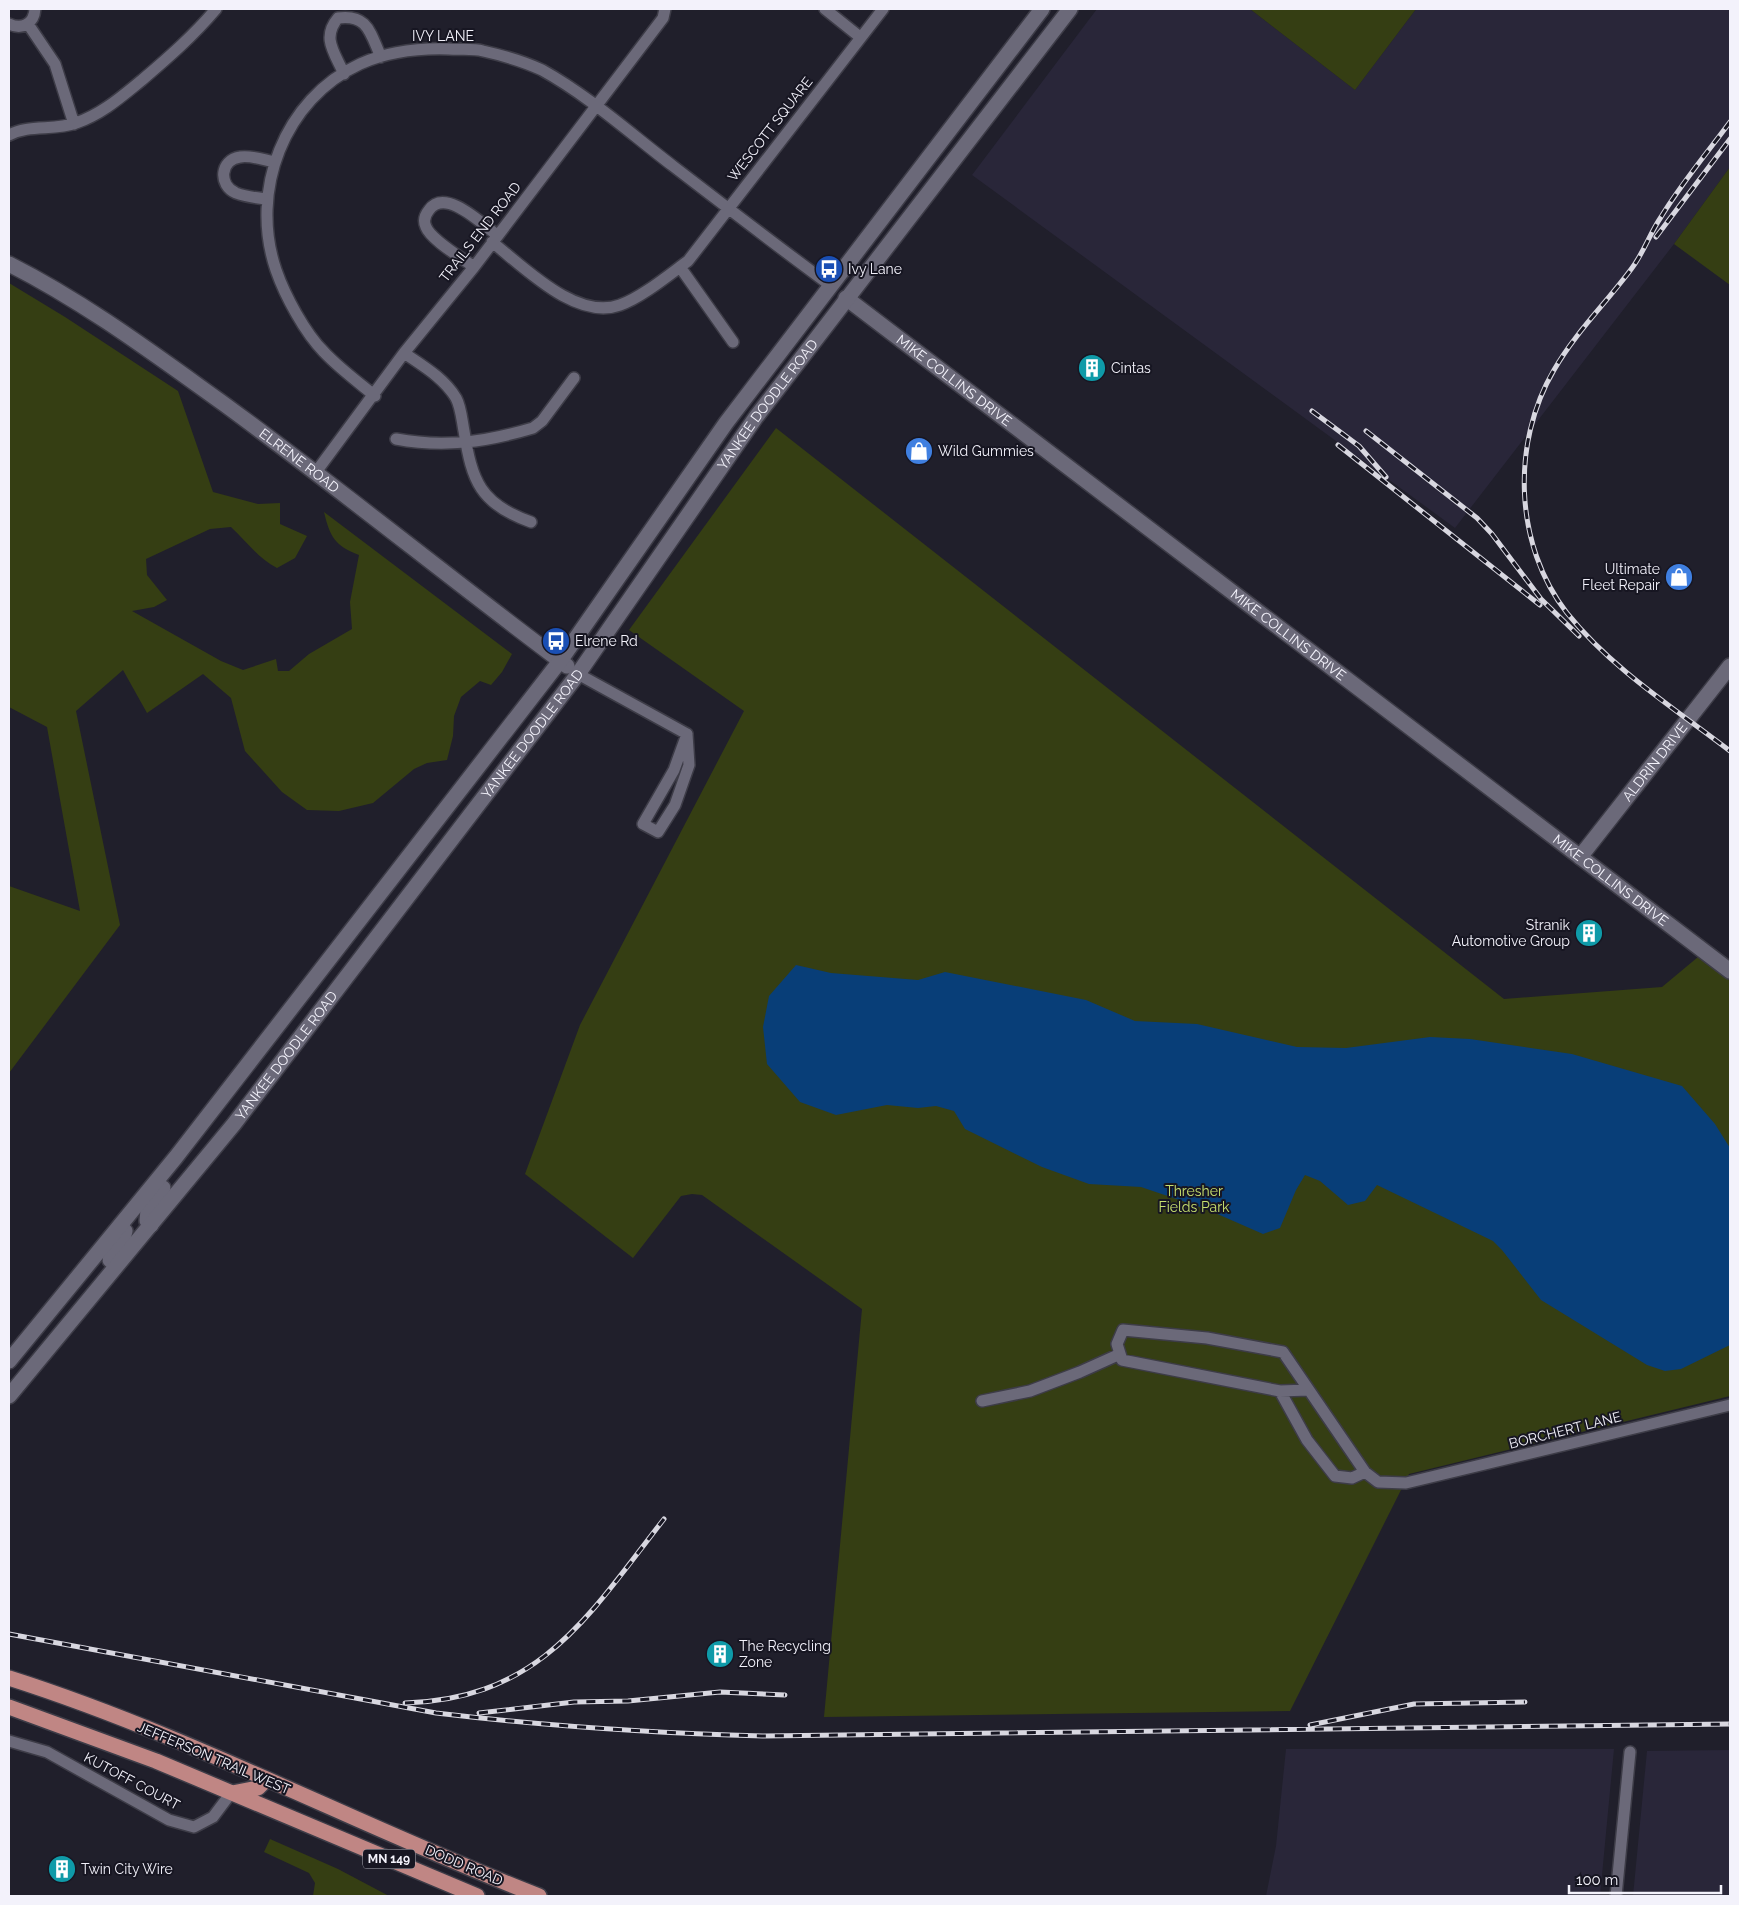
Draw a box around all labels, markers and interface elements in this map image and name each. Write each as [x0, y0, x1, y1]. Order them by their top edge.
street label: IVY LANE [412, 28, 474, 44]
street label: WESCOTT SQUARE [724, 74, 816, 184]
street label: TRAILS END ROAD [436, 179, 524, 285]
bus stop icon: Ivy Lane [814, 254, 844, 284]
place label: Ivy Lane [848, 261, 902, 277]
street label: MIKE COLLINS DRIVE [894, 332, 1015, 429]
street label: YANKEE DOODLE ROAD [714, 336, 821, 473]
building icon: Cintas [1077, 353, 1107, 383]
place label: Cintas [1111, 360, 1151, 376]
street label: ELRENE ROAD [256, 425, 342, 496]
shop icon: Wild Gummies [904, 436, 934, 466]
place label: Wild Gummies [938, 443, 1034, 459]
place label: Ultimate Fleet Repair [1582, 561, 1660, 593]
shop icon: Ultimate Fleet Repair [1664, 562, 1694, 592]
street label: MIKE COLLINS DRIVE [1228, 586, 1349, 684]
bus stop icon: Elrene Rd [541, 626, 571, 656]
place label: Elrene Rd [575, 633, 638, 649]
street label: YANKEE DOODLE ROAD [478, 666, 587, 802]
street label: ALDRIN DRIVE [1619, 719, 1690, 804]
street label: MIKE COLLINS DRIVE [1550, 831, 1671, 929]
place label: Stranik Automotive Group [1452, 917, 1571, 949]
building icon: Stranik Automotive Group [1574, 918, 1604, 948]
street label: YANKEE DOODLE ROAD [232, 988, 341, 1123]
park label: Thresher Fields Park [1159, 1183, 1230, 1215]
street label: BORCHERT LANE [1507, 1408, 1623, 1452]
place label: The Recycling Zone [739, 1638, 831, 1670]
building icon: The Recycling Zone [705, 1639, 735, 1669]
street label: JEFFERSON TRAIL WEST [135, 1719, 293, 1798]
street label: KUTOFF COURT [81, 1749, 183, 1813]
street label: DODD ROAD [423, 1841, 505, 1889]
road number: MN 149 [363, 1850, 415, 1868]
building icon: Twin City Wire [47, 1854, 77, 1884]
place label: Twin City Wire [81, 1861, 173, 1877]
scale bar [1569, 1862, 1722, 1894]
text: 100 m [1576, 1871, 1618, 1889]

